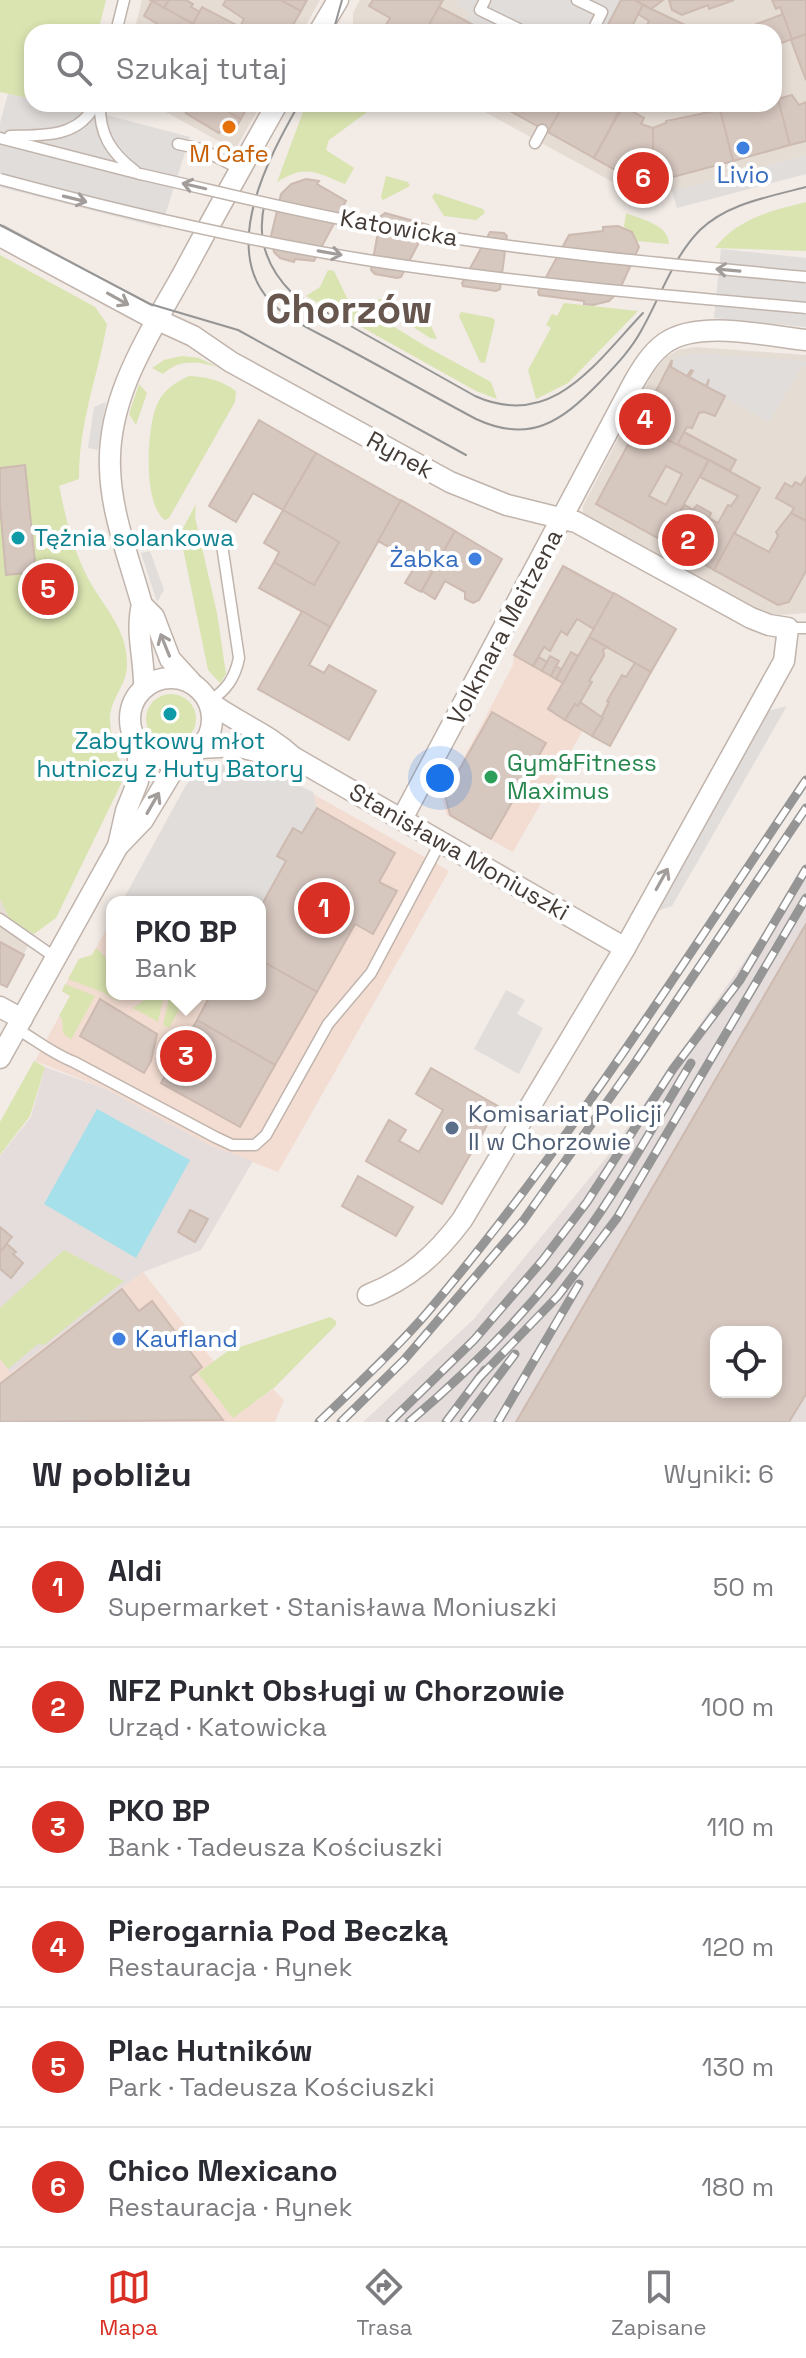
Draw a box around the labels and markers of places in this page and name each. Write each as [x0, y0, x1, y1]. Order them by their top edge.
marker: M Cafe [220, 118, 238, 136]
place label: M Cafe [189, 138, 269, 169]
marker: Livio [734, 139, 752, 157]
pin: 6 [617, 148, 669, 208]
place label: Livio [717, 159, 769, 190]
pin: 4 [619, 389, 671, 449]
pin: 2 [662, 510, 714, 570]
place label: Tężnia solankowa [34, 522, 234, 553]
marker: Tężnia solankowa [9, 529, 27, 547]
place label: Żabka [389, 543, 459, 574]
marker: Żabka [466, 550, 484, 568]
pin: 5 [22, 559, 74, 619]
marker: Zabytkowy młot hutniczy z Huty Batory [161, 705, 179, 723]
place label: Zabytkowy młot hutniczy z Huty Batory [36, 725, 304, 784]
place label: Gym&Fitness Maximus [507, 747, 657, 806]
marker: Gym&Fitness Maximus [482, 768, 500, 786]
pin: 1 [298, 878, 350, 938]
pin: 3 [160, 1026, 212, 1086]
place label: Komisariat Policji II w Chorzowie [468, 1098, 662, 1157]
marker: Komisariat Policji II w Chorzowie [443, 1119, 461, 1137]
place label: Kaufland [135, 1323, 238, 1354]
marker: Kaufland [110, 1330, 128, 1348]

